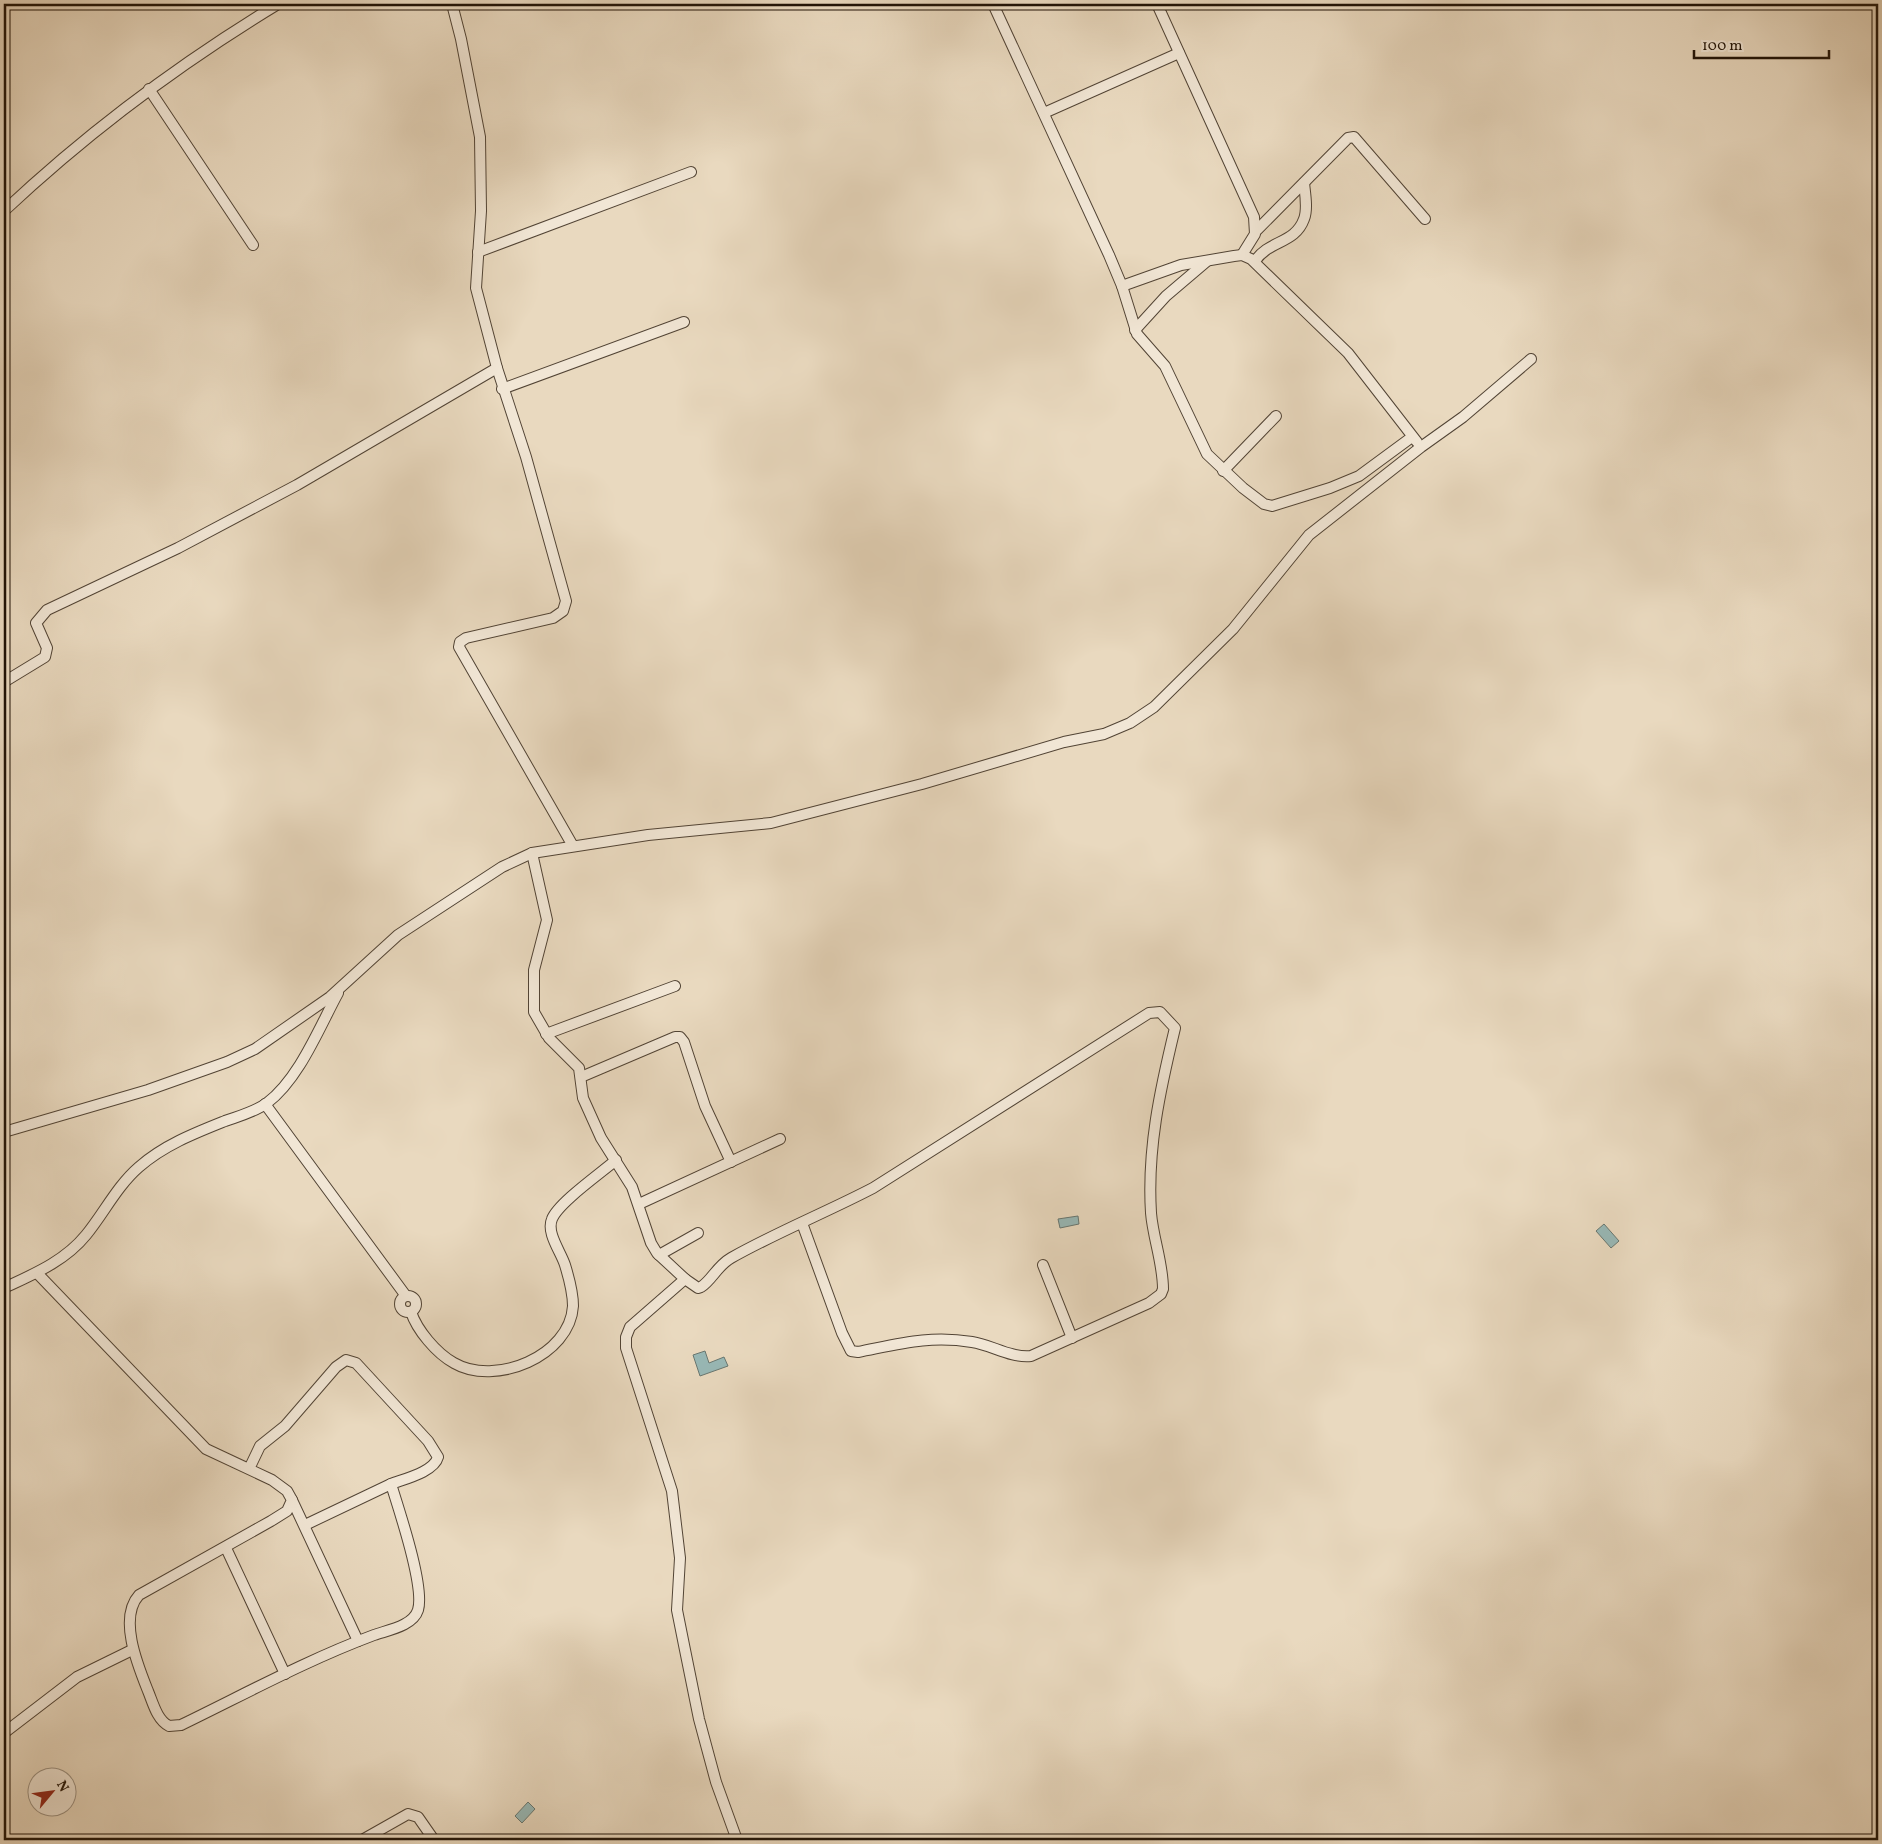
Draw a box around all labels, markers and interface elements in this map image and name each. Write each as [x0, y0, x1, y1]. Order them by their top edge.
scale bar [1694, 28, 1830, 60]
text: 100 m [1702, 36, 1742, 57]
north arrow [28, 1766, 78, 1816]
text: N [51, 1777, 73, 1795]

